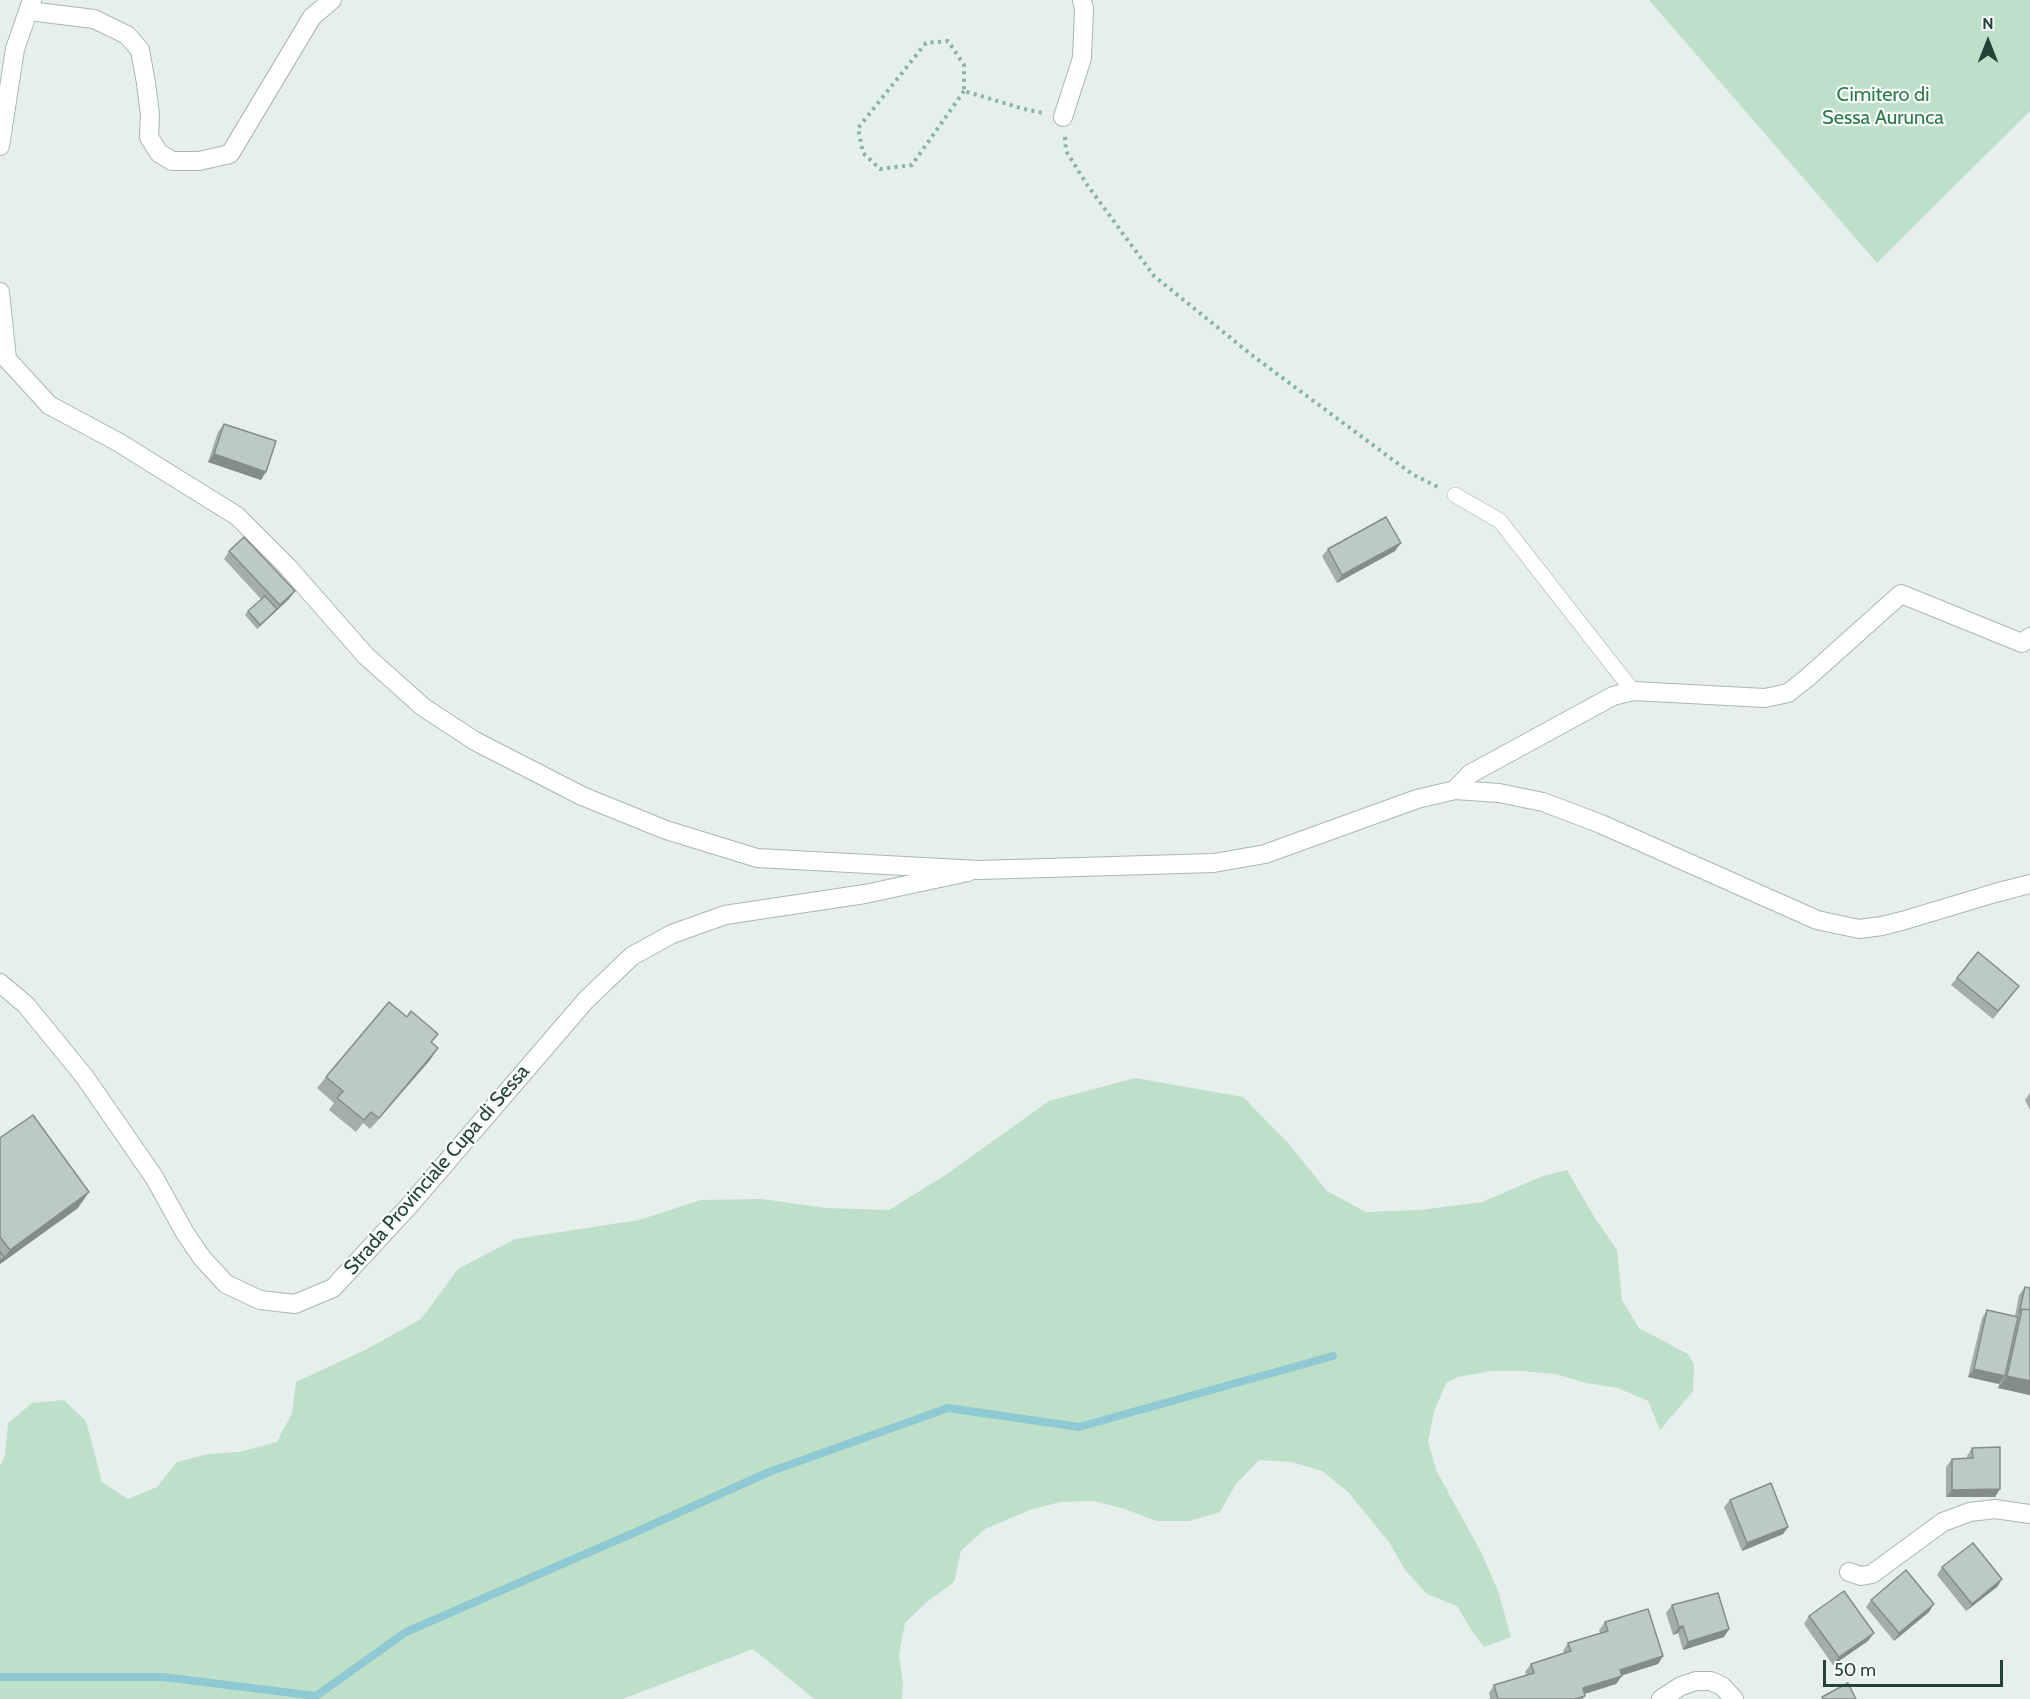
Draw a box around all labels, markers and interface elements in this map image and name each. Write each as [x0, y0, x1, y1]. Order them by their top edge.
north arrow [1958, 12, 2018, 72]
text: N [1982, 14, 1994, 33]
park label: Cimitero di Sessa Aurunca [1822, 83, 1944, 130]
street label: Strada Provinciale Cupa di Sessa [339, 1060, 535, 1280]
scale bar [1826, 1648, 2006, 1686]
text: 50 m [1834, 1659, 1876, 1681]

